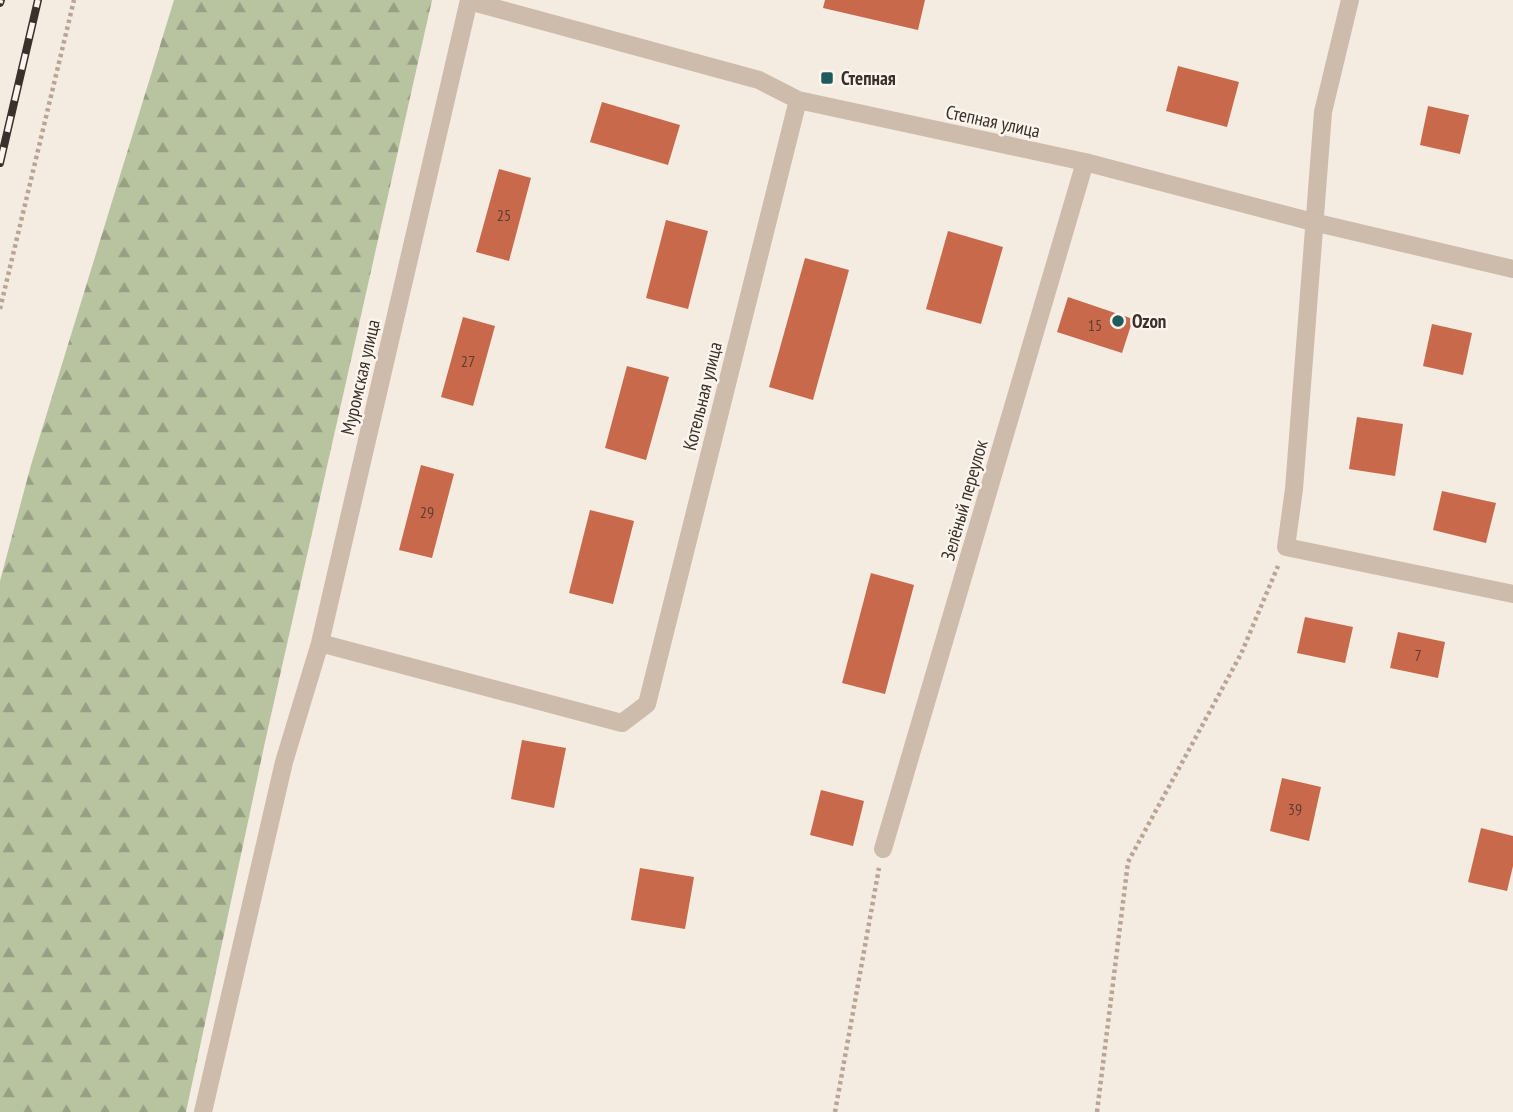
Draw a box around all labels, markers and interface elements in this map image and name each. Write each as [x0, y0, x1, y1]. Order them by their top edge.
place label: Степная [841, 66, 896, 90]
marker: Степная [819, 70, 835, 86]
street label: Степная улица [944, 99, 1042, 143]
house number: 25 [497, 205, 511, 225]
place label: Ozon [1132, 309, 1166, 333]
marker: Ozon [1110, 313, 1126, 329]
house number: 15 [1088, 315, 1102, 335]
street label: Муромская улица [335, 317, 385, 437]
street label: Котельная улица [677, 339, 727, 453]
house number: 27 [461, 351, 475, 371]
street label: Зелёный переулок [935, 436, 993, 563]
house number: 29 [420, 502, 434, 522]
house number: 7 [1414, 645, 1422, 665]
house number: 39 [1288, 799, 1302, 819]

